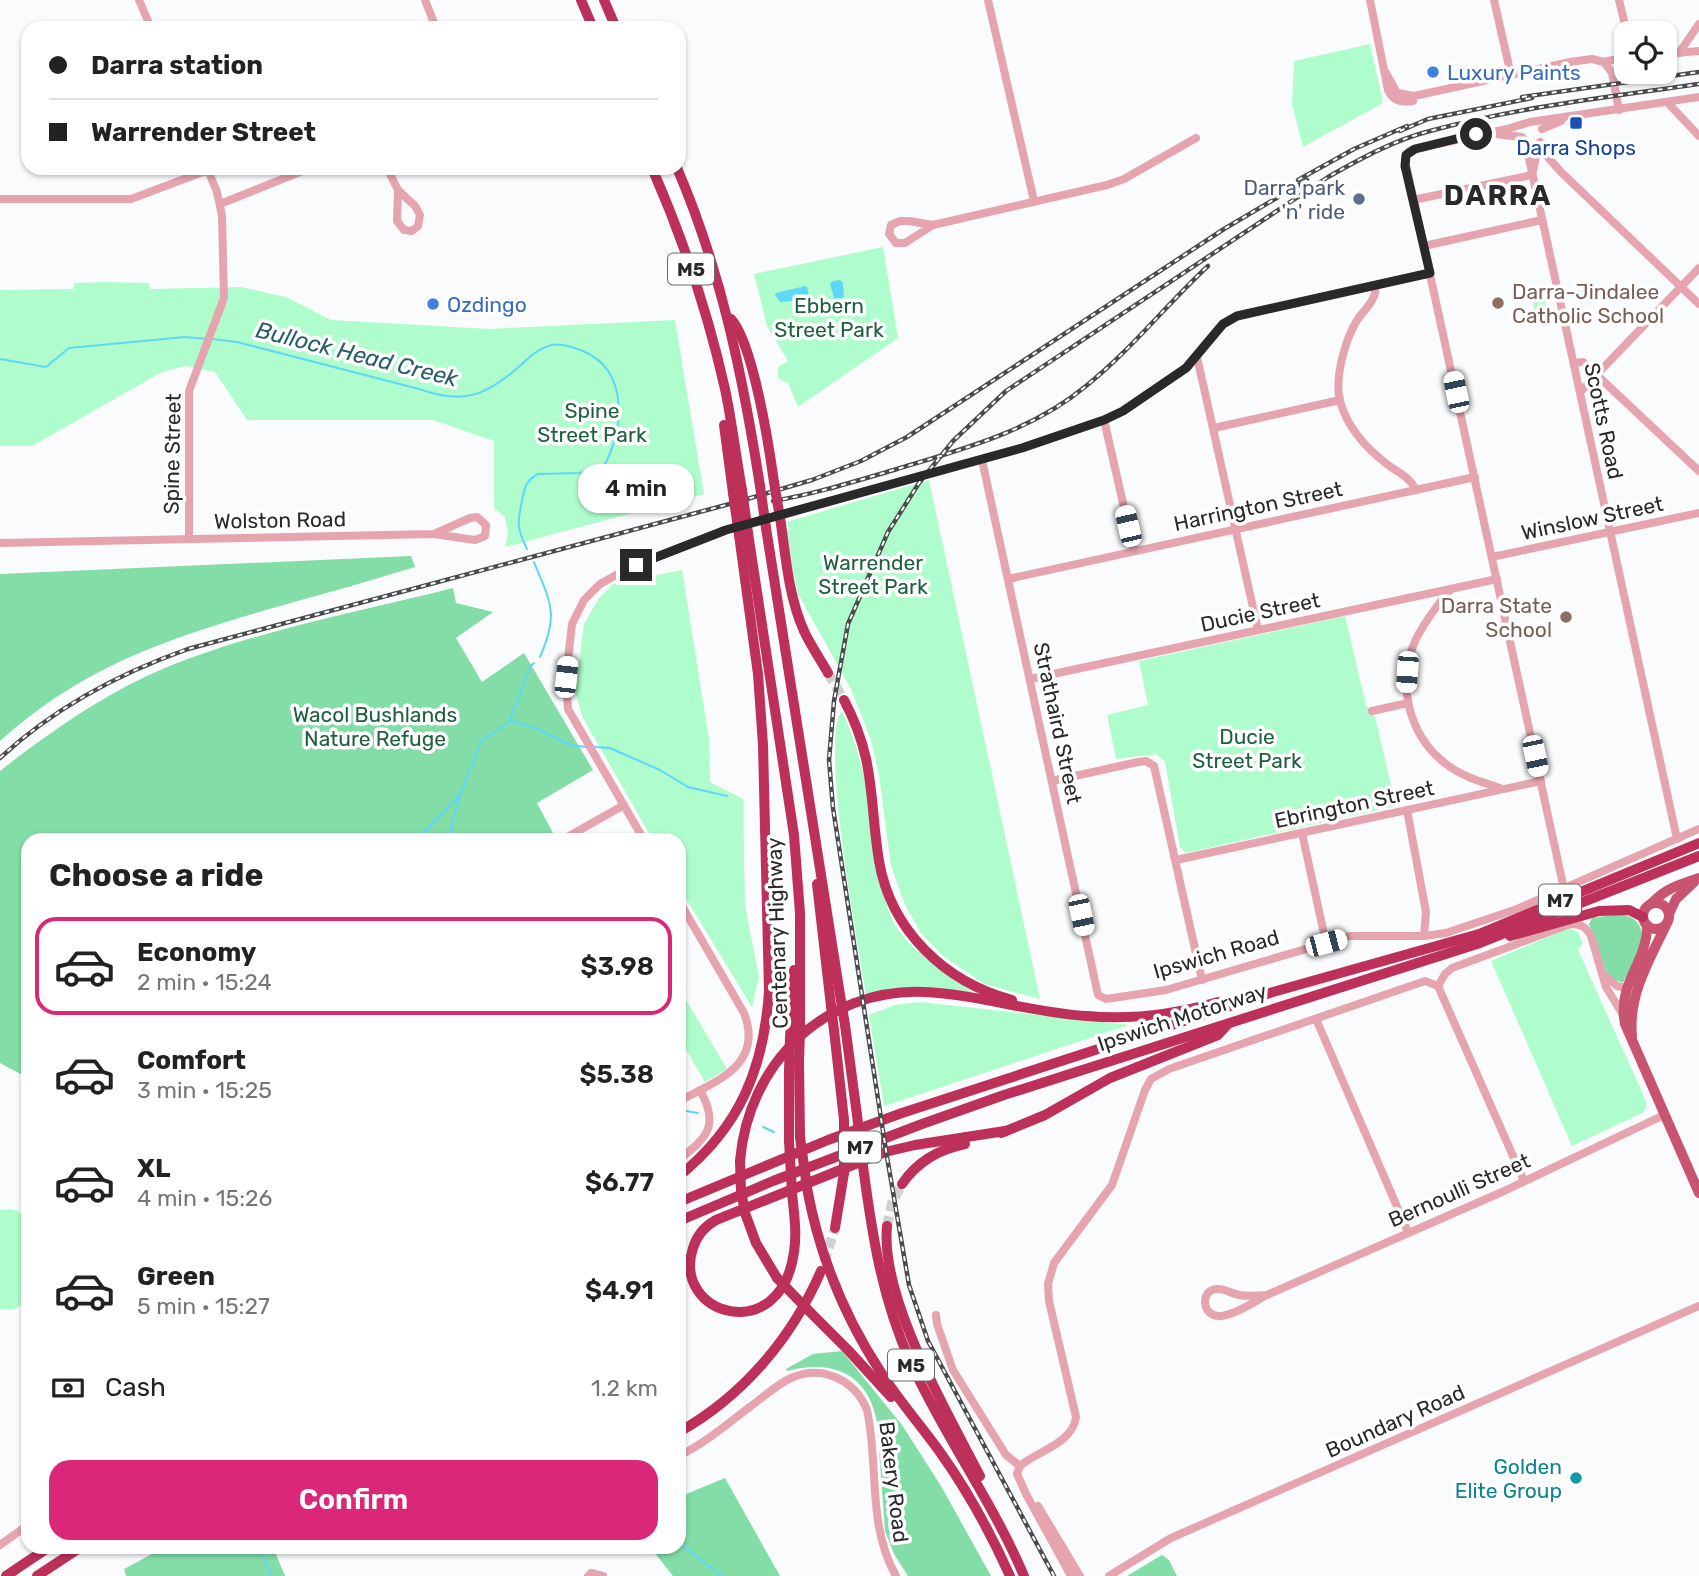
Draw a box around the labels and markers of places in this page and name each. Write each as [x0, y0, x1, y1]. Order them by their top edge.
place label: Luxury Paints [1447, 60, 1581, 85]
marker: Luxury Paints [1425, 64, 1441, 80]
marker: Darra Shops [1568, 115, 1584, 131]
place label: Darra Shops [1516, 135, 1636, 160]
place label: Darra park 'n' ride [1243, 175, 1345, 224]
marker: Darra park 'n' ride [1351, 191, 1367, 207]
place label: Darra-Jindalee Catholic School [1512, 279, 1664, 328]
place label: Ozdingo [447, 292, 527, 317]
marker: Darra-Jindalee Catholic School [1490, 295, 1506, 311]
marker: Ozdingo [425, 296, 441, 312]
place label: Darra State School [1441, 593, 1552, 642]
marker: Darra State School [1558, 609, 1574, 625]
place label: Golden Elite Group [1455, 1454, 1562, 1503]
marker: Golden Elite Group [1568, 1470, 1584, 1486]

